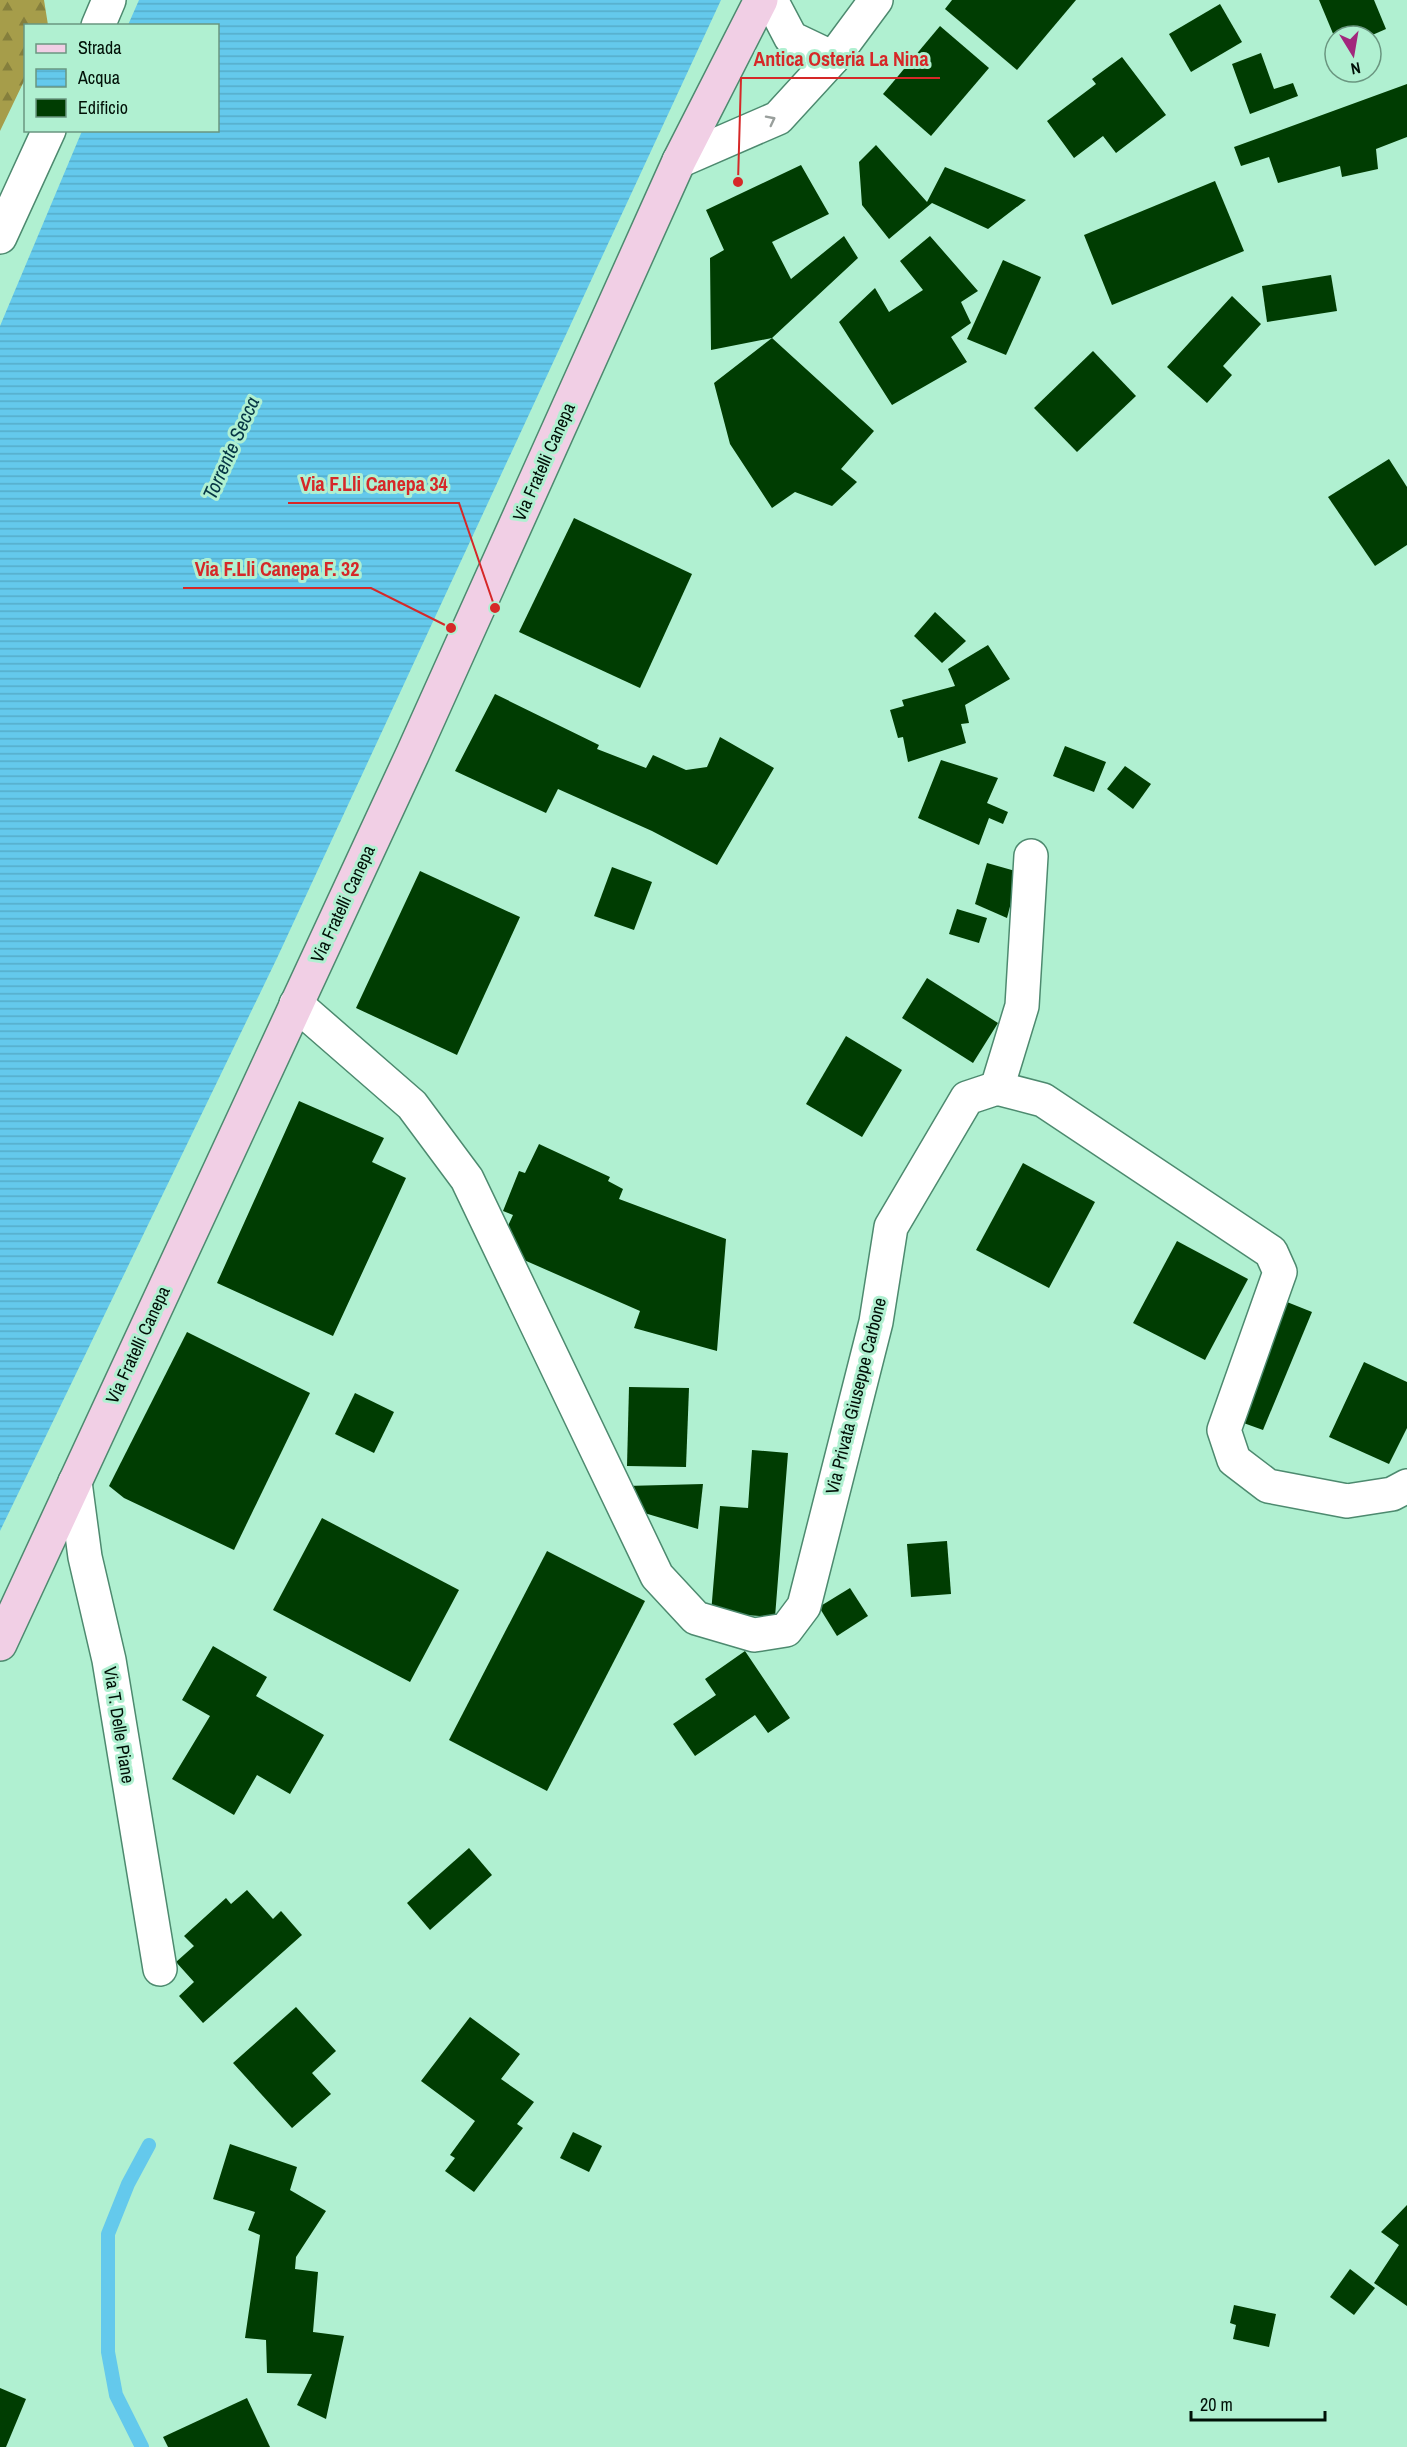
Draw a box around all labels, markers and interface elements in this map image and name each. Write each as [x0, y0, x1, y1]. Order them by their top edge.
legend [24, 24, 219, 132]
north arrow [1323, 24, 1383, 84]
text: Strada [78, 35, 122, 60]
callout: Antica Osteria La Nina [741, 40, 940, 78]
text: Antica Osteria La Nina [754, 45, 929, 72]
text: N [1349, 57, 1363, 80]
text: Acqua [77, 65, 120, 90]
text: Edificio [78, 95, 128, 120]
one-way arrow [765, 116, 776, 128]
water label: Torrente Secca [196, 392, 265, 503]
street label: Via Fratelli Canepa [506, 399, 581, 525]
callout: Via F.Lli Canepa 34 [288, 465, 459, 503]
text: Via F.Lli Canepa 34 [300, 470, 448, 497]
callout: Via F.Lli Canepa F. 32 [183, 550, 371, 588]
text: Via F.Lli Canepa F. 32 [195, 555, 359, 582]
street label: Via Fratelli Canepa [304, 841, 381, 967]
street label: Via Fratelli Canepa [99, 1282, 176, 1408]
street label: Via Privata Giuseppe Carbone [819, 1295, 892, 1497]
street label: Via T. Delle Piane [98, 1665, 141, 1785]
scale bar [1191, 2384, 1324, 2422]
text: 20 m [1200, 2392, 1233, 2417]

